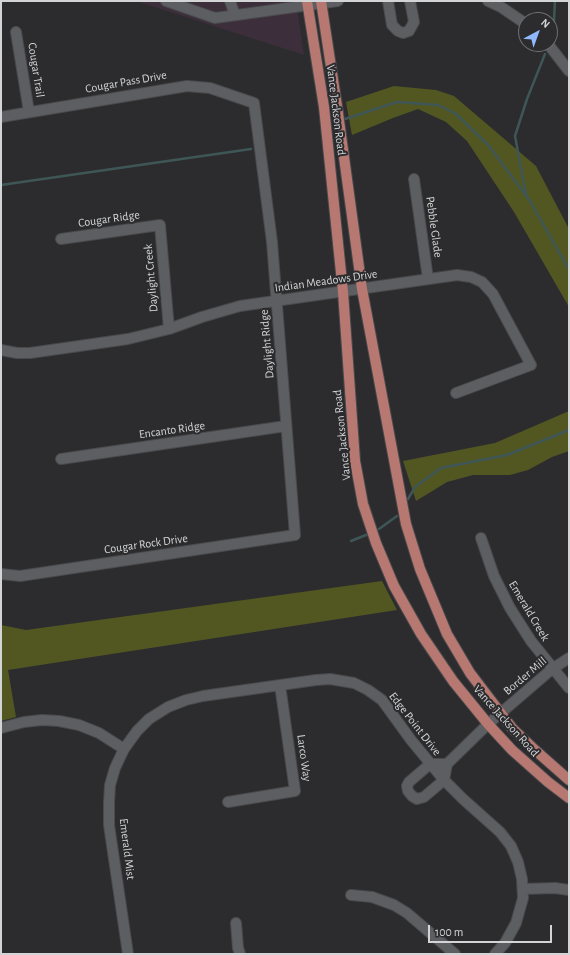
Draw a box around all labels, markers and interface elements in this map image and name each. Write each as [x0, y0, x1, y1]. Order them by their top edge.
north arrow [518, 12, 558, 52]
text: N [539, 17, 552, 30]
street label: Cougar Trail [25, 42, 47, 98]
street label: Vance Jackson Road [323, 64, 349, 156]
street label: Cougar Pass Drive [84, 68, 168, 96]
street label: Pebble Glade [423, 196, 445, 258]
street label: Cougar Ridge [77, 208, 141, 230]
street label: Daylight Creek [141, 243, 161, 313]
street label: Indian Meadows Drive [274, 267, 378, 295]
street label: Daylight Ridge [257, 309, 277, 379]
street label: Vance Jackson Road [330, 389, 354, 481]
street label: Encanto Ridge [138, 418, 206, 442]
street label: Cougar Rock Drive [103, 531, 189, 557]
street label: Emerald Creek [505, 578, 553, 644]
street label: Border Mill [501, 654, 549, 698]
street label: Vance Jackson Road [470, 682, 542, 760]
street label: Edge Point Drive [386, 689, 444, 759]
street label: Larco Way [294, 734, 314, 782]
street label: Emerald Mist [116, 817, 138, 881]
scale bar [430, 917, 554, 943]
text: 100 m [435, 926, 463, 938]

